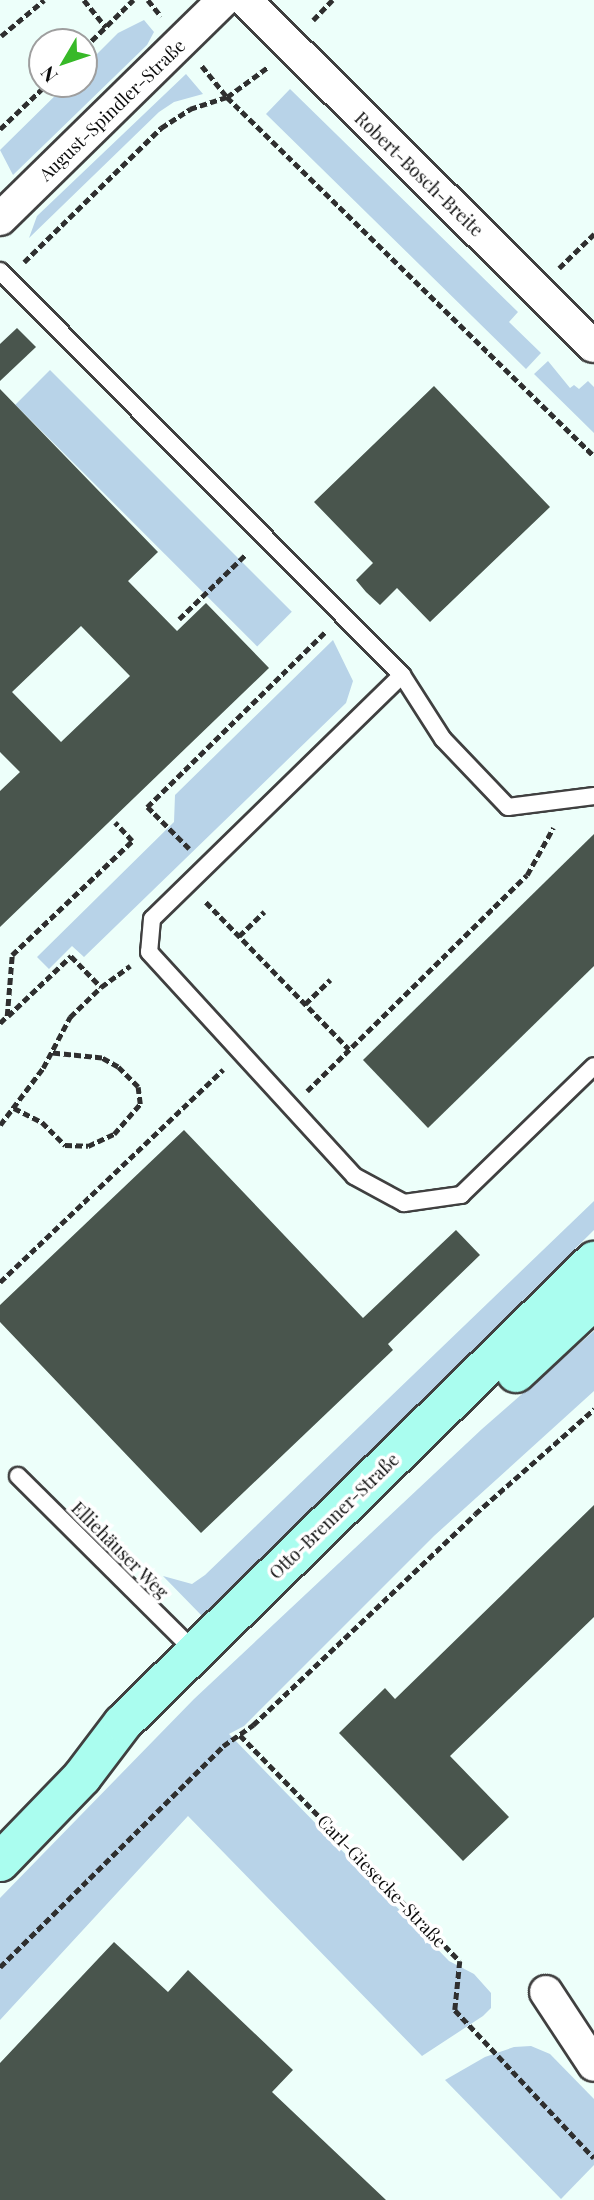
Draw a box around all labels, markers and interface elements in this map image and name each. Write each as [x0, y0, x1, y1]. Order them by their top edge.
north arrow [28, 28, 98, 98]
street label: August-Spindler-Straße [35, 35, 189, 185]
text: N [34, 61, 63, 88]
street label: Robert-Bosch-Breite [350, 107, 488, 241]
street label: Otto-Brenner-Straße [265, 1449, 403, 1583]
street label: Elliehäuser Weg [67, 1497, 173, 1603]
street label: Carl-Giesecke-Straße [313, 1810, 451, 1952]

